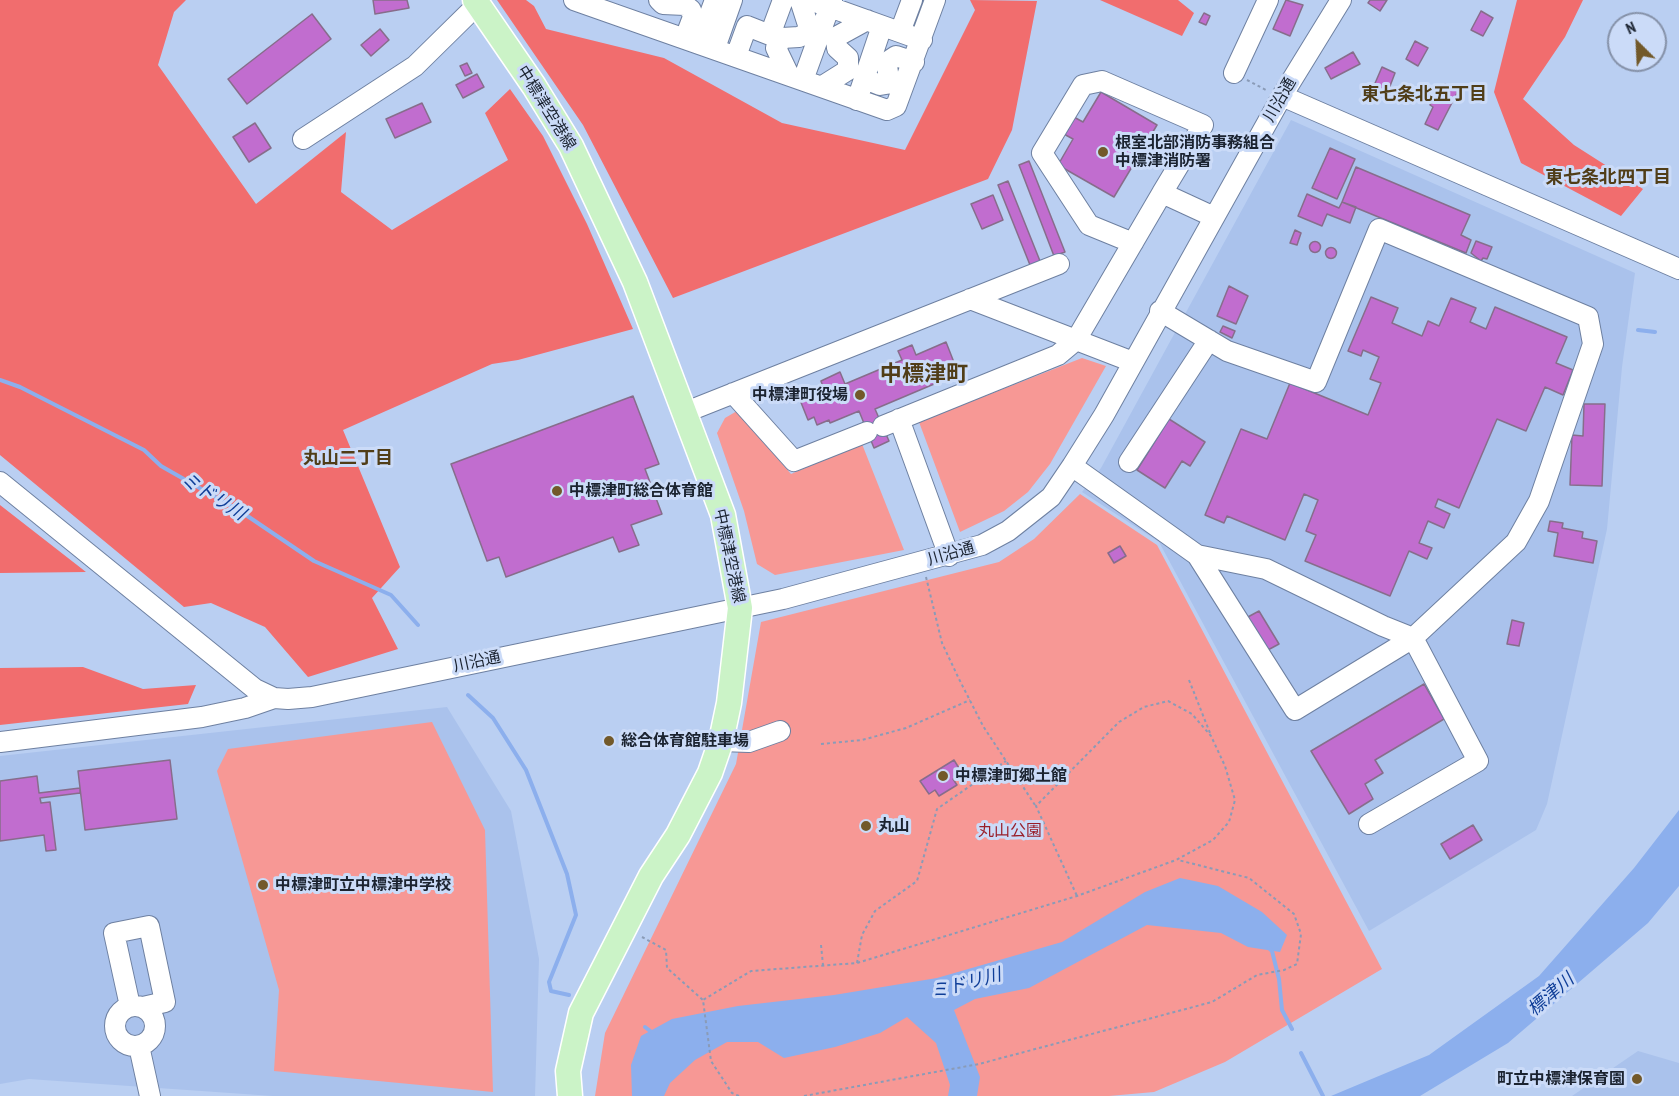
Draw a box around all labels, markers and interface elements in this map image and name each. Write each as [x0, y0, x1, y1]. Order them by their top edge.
north arrow [1607, 12, 1667, 72]
text: N [1622, 16, 1638, 38]
street label: 中標津空港線 [512, 62, 580, 154]
street label: 川沿通 [1260, 74, 1300, 126]
district label: 東七条北五丁目 [1361, 84, 1487, 106]
place label: 根室北部消防事務組合 中標津消防署 [1115, 133, 1275, 171]
marker: 根室北部消防事務組合 中標津消防署 [1096, 145, 1110, 159]
district label: 東七条北四丁目 [1545, 167, 1671, 189]
district label: 中標津町 [880, 362, 968, 388]
place label: 中標津町役場 [752, 385, 848, 405]
marker: 中標津町役場 [853, 388, 867, 402]
district label: 丸山二丁目 [303, 448, 393, 470]
water label: ミドリ川 [177, 469, 249, 525]
place label: 中標津町総合体育館 [569, 481, 713, 501]
marker: 中標津町総合体育館 [550, 484, 564, 498]
street label: 中標津空港線 [710, 507, 748, 605]
street label: 川沿通 [925, 538, 977, 570]
street label: 川沿通 [452, 648, 502, 676]
place label: 総合体育館駐車場 [621, 731, 749, 751]
marker: 総合体育館駐車場 [602, 734, 616, 748]
place label: 中標津町郷土館 [955, 766, 1067, 786]
marker: 中標津町郷土館 [936, 769, 950, 783]
place label: 丸山 [878, 816, 910, 836]
marker: 丸山 [859, 819, 873, 833]
park label: 丸山公園 [978, 821, 1042, 841]
place label: 中標津町立中標津中学校 [275, 875, 451, 895]
marker: 中標津町立中標津中学校 [256, 878, 270, 892]
water label: ミドリ川 [928, 964, 1004, 1004]
water label: 標津川 [1524, 969, 1578, 1021]
place label: 町立中標津保育園 [1497, 1069, 1625, 1089]
marker: 町立中標津保育園 [1630, 1072, 1644, 1086]

